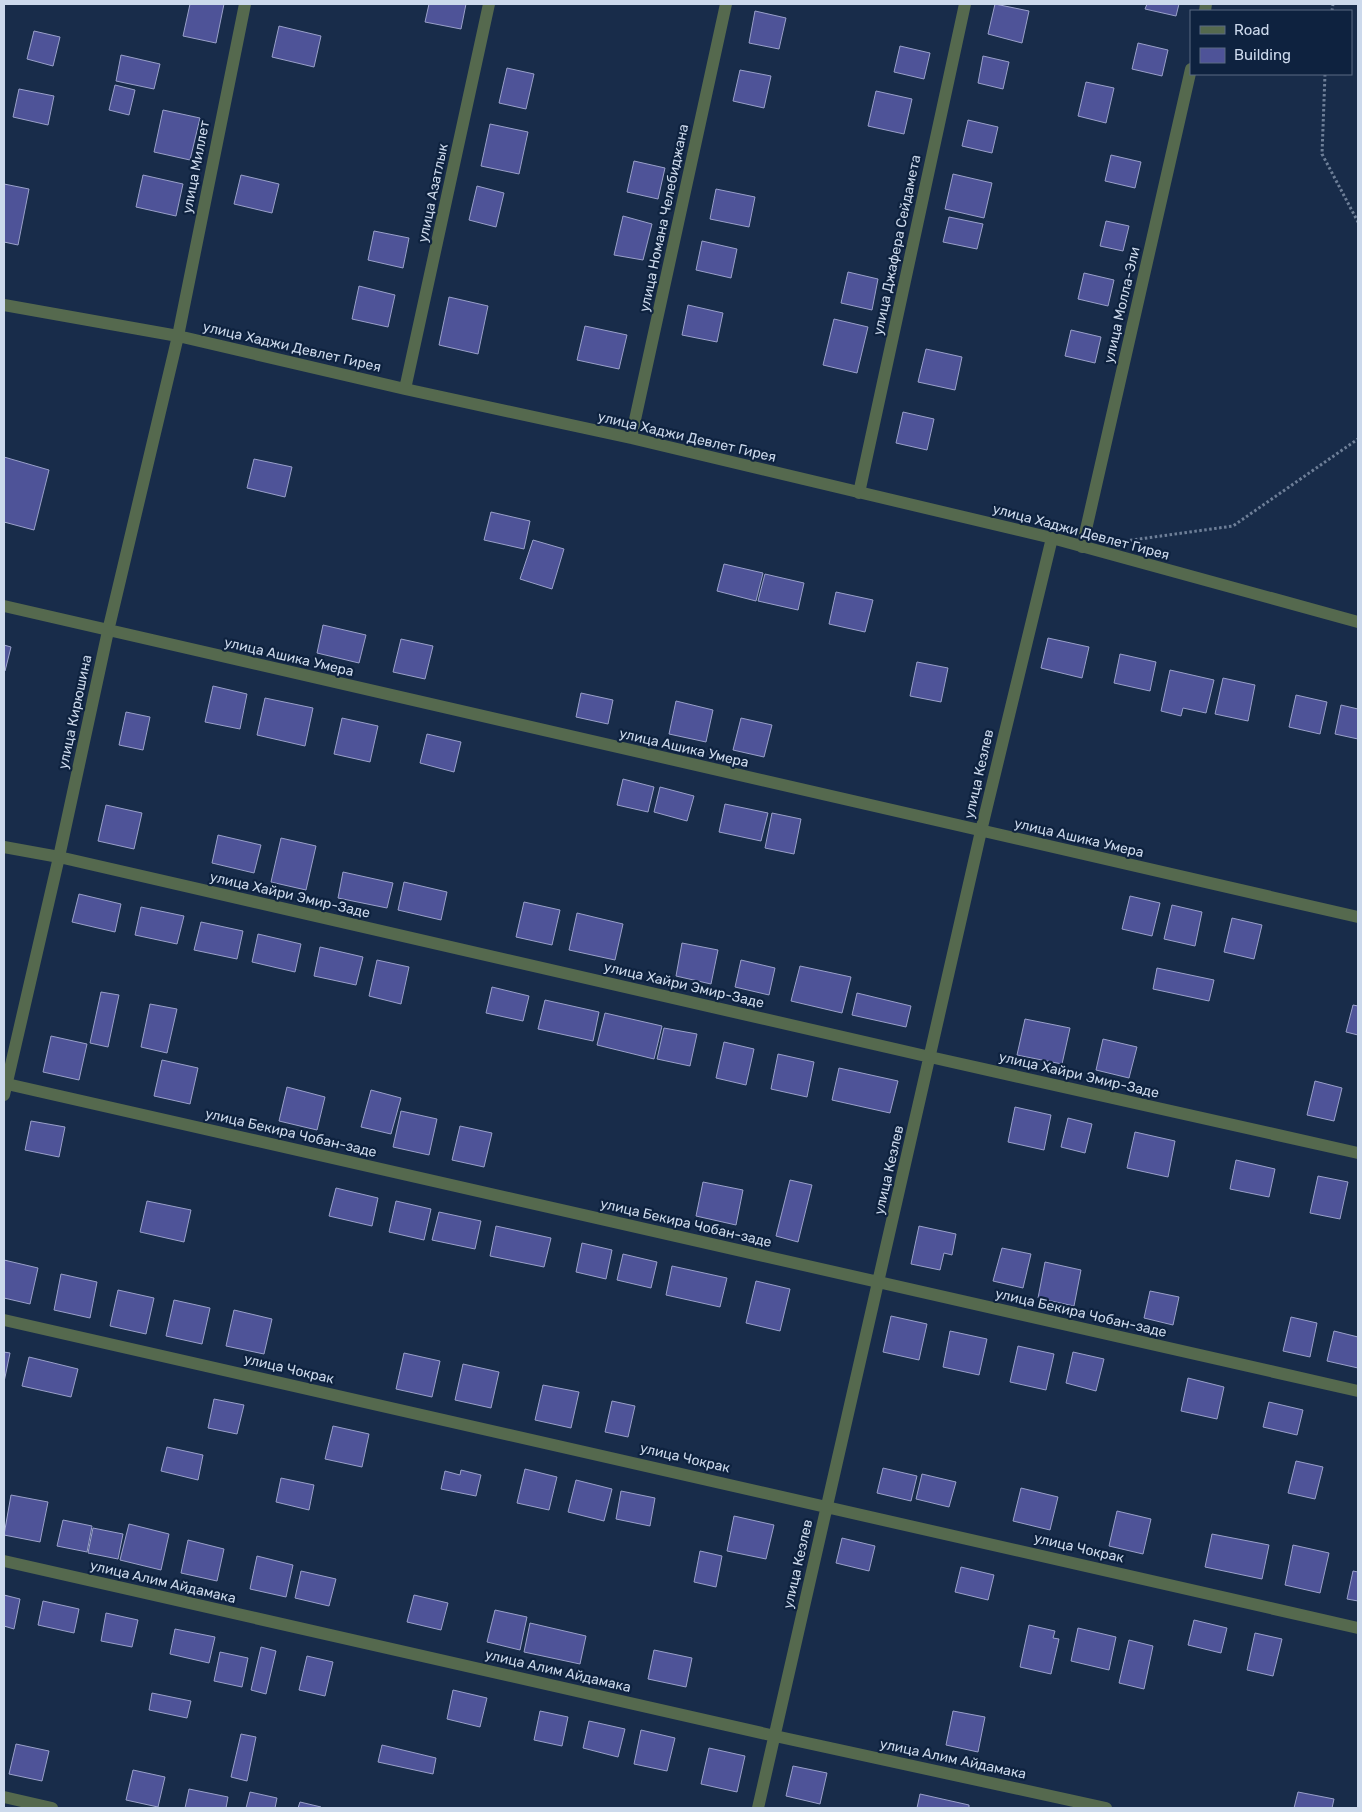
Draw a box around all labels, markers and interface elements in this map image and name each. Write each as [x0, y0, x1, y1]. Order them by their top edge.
legend [1190, 10, 1352, 75]
text: Road [1234, 21, 1270, 39]
text: Building [1234, 46, 1291, 64]
street label: улица Миллет [179, 119, 213, 215]
street label: улица Номана Челебиджана [636, 122, 692, 314]
street label: улица Азатлык [414, 142, 452, 244]
street label: улица Джафера Сейдамета [870, 153, 924, 337]
street label: улица Молла-Эли [1100, 245, 1144, 365]
street label: улица Хаджи Девлет Гирея [201, 318, 383, 376]
street label: улица Хаджи Девлет Гирея [596, 408, 778, 466]
street label: улица Хаджи Девлет Гирея [991, 500, 1171, 564]
street label: улица Ашика Умера [223, 634, 355, 680]
street label: улица Кирюшина [55, 653, 95, 771]
street label: улица Ашика Умера [618, 725, 750, 771]
street label: улица Кезлев [960, 728, 998, 820]
street label: улица Ашика Умера [1013, 815, 1145, 861]
street label: улица Хайри Эмир-Заде [208, 868, 372, 922]
street label: улица Хайри Эмир-Заде [602, 958, 766, 1012]
street label: улица Хайри Эмир-Заде [997, 1048, 1161, 1102]
street label: улица Бекира Чобан-заде [204, 1105, 379, 1161]
street label: улица Кезлев [870, 1124, 908, 1216]
street label: улица Бекира Чобан-заде [599, 1195, 774, 1251]
street label: улица Бекира Чобан-заде [994, 1285, 1169, 1341]
street label: улица Чокрак [242, 1350, 336, 1388]
street label: улица Чокрак [638, 1439, 732, 1477]
street label: улица Кезлев [779, 1518, 817, 1610]
street label: улица Чокрак [1032, 1529, 1126, 1567]
street label: улица Алим Айдамака [88, 1557, 238, 1607]
street label: улица Алим Айдамака [483, 1646, 633, 1696]
street label: улица Алим Айдамака [878, 1735, 1028, 1783]

